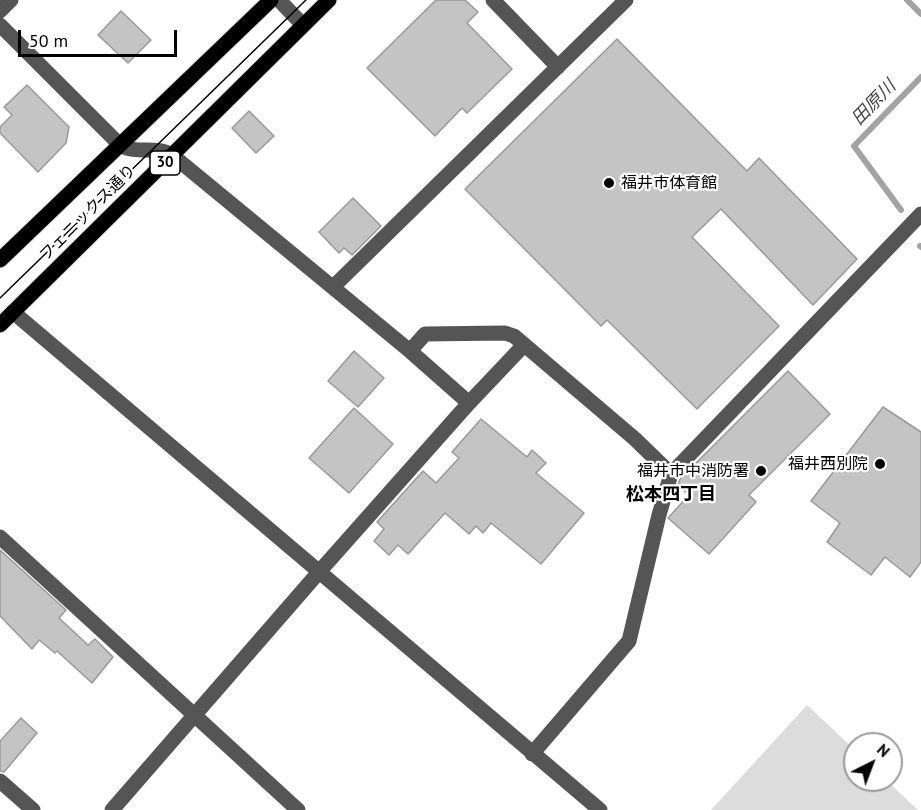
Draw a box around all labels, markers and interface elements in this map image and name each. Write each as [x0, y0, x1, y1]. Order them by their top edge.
scale bar [21, 18, 180, 56]
text: 50 m [29, 29, 68, 52]
water label: 田原川 [847, 76, 901, 130]
road number: 30 [150, 151, 180, 175]
street label: フェニックス通り [36, 161, 140, 265]
place label: 福井市体育館 [621, 173, 717, 193]
marker: 福井市体育館 [602, 176, 616, 190]
place label: 福井西別院 [788, 454, 868, 474]
marker: 福井西別院 [873, 457, 887, 471]
place label: 福井市中消防署 [637, 461, 749, 481]
marker: 福井市中消防署 [754, 464, 768, 478]
district label: 松本四丁目 [626, 484, 716, 506]
north arrow [843, 732, 903, 792]
text: N [873, 739, 894, 761]

